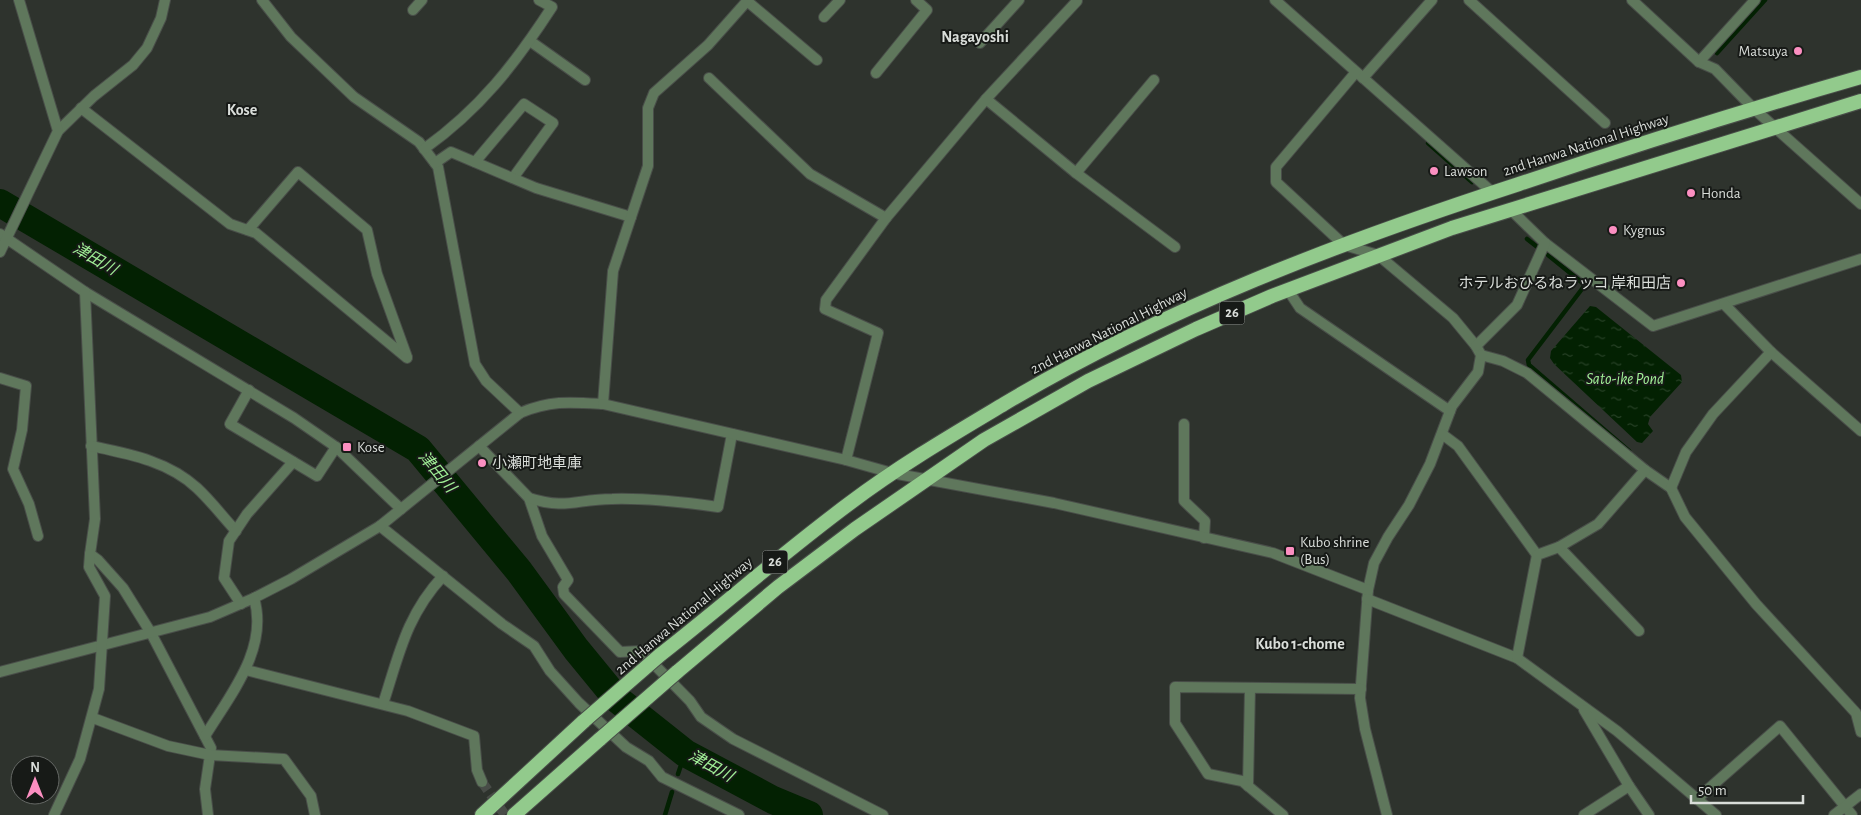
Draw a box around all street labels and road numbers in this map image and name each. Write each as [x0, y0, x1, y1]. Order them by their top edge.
street label: 2nd Hanwa National Highway [1501, 111, 1671, 179]
street label: 2nd Hanwa National Highway [1028, 285, 1190, 377]
road number: 26 [1220, 302, 1244, 324]
road number: 26 [762, 550, 788, 574]
street label: 2nd Hanwa National Highway [613, 554, 756, 677]

